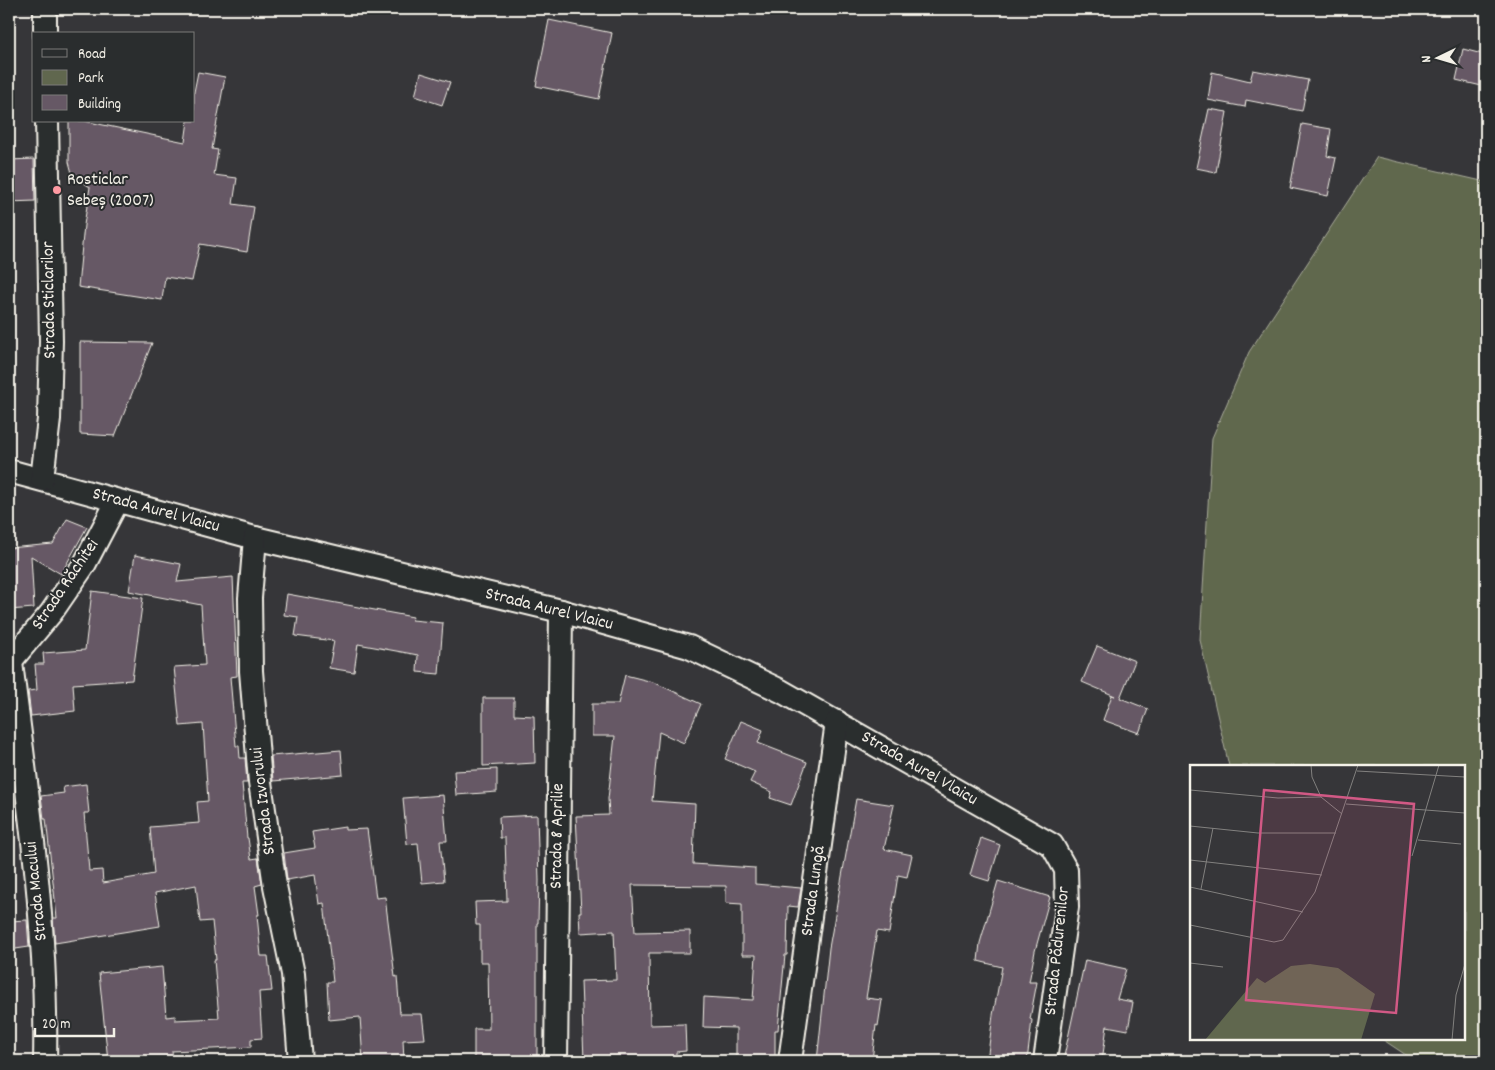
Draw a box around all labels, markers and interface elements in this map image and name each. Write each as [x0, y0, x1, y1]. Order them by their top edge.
legend [32, 32, 195, 122]
north arrow [1412, 32, 1462, 82]
text: Road [78, 44, 106, 66]
text: N [1417, 55, 1437, 63]
text: Park [78, 68, 104, 90]
text: Building [78, 94, 121, 116]
place label: Rosticlar Sebeș (2007) [67, 168, 154, 214]
marker: Rosticlar Sebeș (2007) [51, 184, 63, 196]
street label: Strada Sticlarilor [36, 241, 64, 359]
street label: Strada Aurel Vlaicu [90, 482, 222, 540]
street label: Strada Răchitei [26, 534, 106, 636]
street label: Strada Aurel Vlaicu [482, 582, 616, 638]
street label: Strada Aurel Vlaicu [856, 725, 982, 813]
street label: Strada Izvorului [245, 746, 283, 856]
inset map [1190, 765, 1465, 1040]
street label: Strada 8 Aprilie [545, 783, 571, 889]
street label: Strada Macului [19, 840, 55, 942]
street label: Strada Lungă [795, 844, 833, 938]
street label: Strada Pădurenilor [1039, 885, 1077, 1017]
scale bar [35, 1005, 114, 1037]
text: 20 m [42, 1014, 70, 1036]

